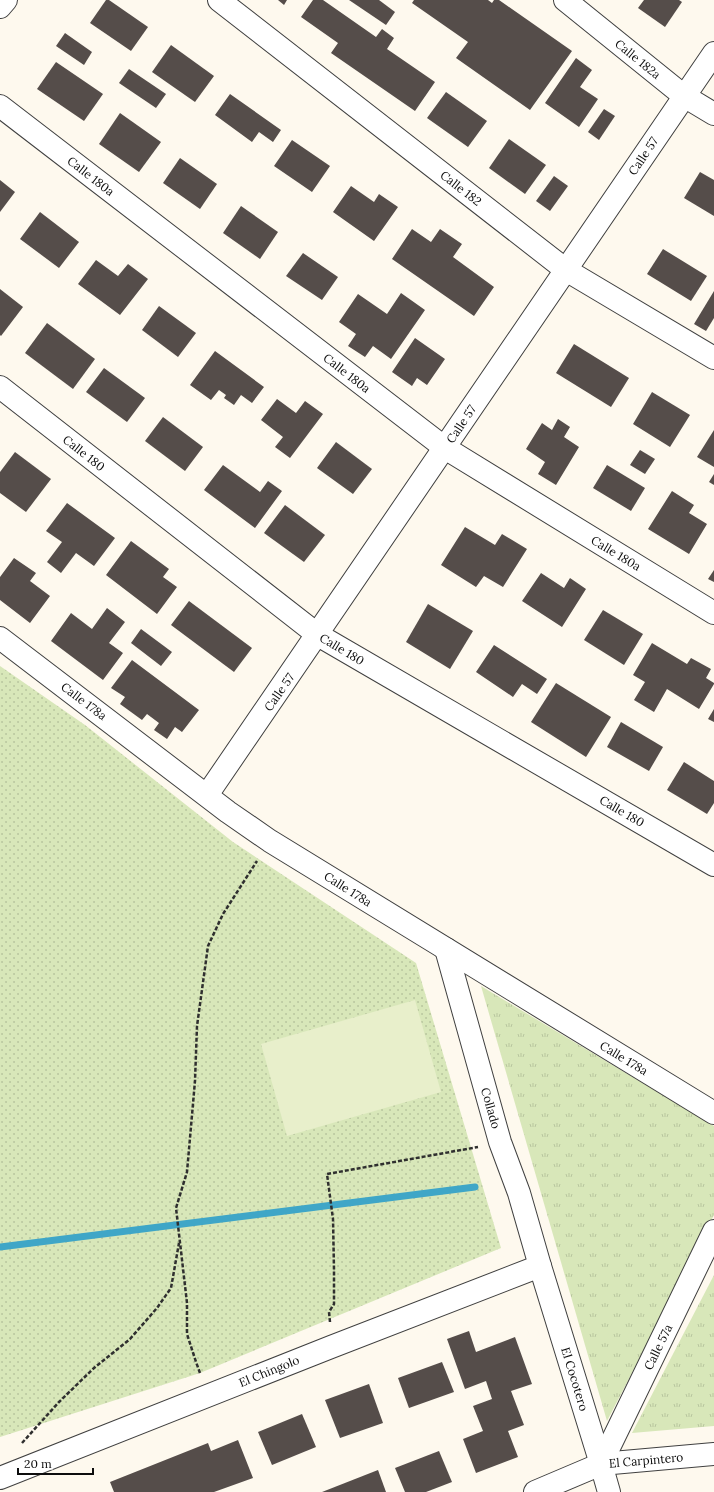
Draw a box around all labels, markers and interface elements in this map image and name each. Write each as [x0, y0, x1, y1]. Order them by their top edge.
street label: Calle 182a [612, 36, 664, 82]
street label: Calle 57 [625, 134, 661, 178]
street label: Calle 180a [65, 153, 117, 199]
street label: Calle 182 [437, 167, 485, 209]
street label: Calle 180a [321, 350, 373, 396]
street label: Calle 57 [443, 402, 479, 446]
street label: Calle 180 [60, 432, 108, 474]
street label: Calle 180a [588, 532, 644, 574]
street label: Calle 180 [317, 630, 367, 668]
street label: Calle 57 [261, 670, 298, 714]
street label: Calle 178a [58, 679, 110, 723]
street label: Calle 180 [597, 792, 647, 830]
street label: Calle 178a [321, 868, 375, 910]
street label: Calle 178a [597, 1038, 651, 1078]
street label: Collado [478, 1086, 504, 1130]
street label: Calle 57a [641, 1322, 675, 1372]
street label: El Cocotero [558, 1345, 592, 1413]
street label: El Chingolo [237, 1352, 301, 1390]
street label: El Carpintero [608, 1449, 684, 1471]
scale bar [18, 1450, 93, 1476]
text: 20 m [24, 1456, 52, 1471]

